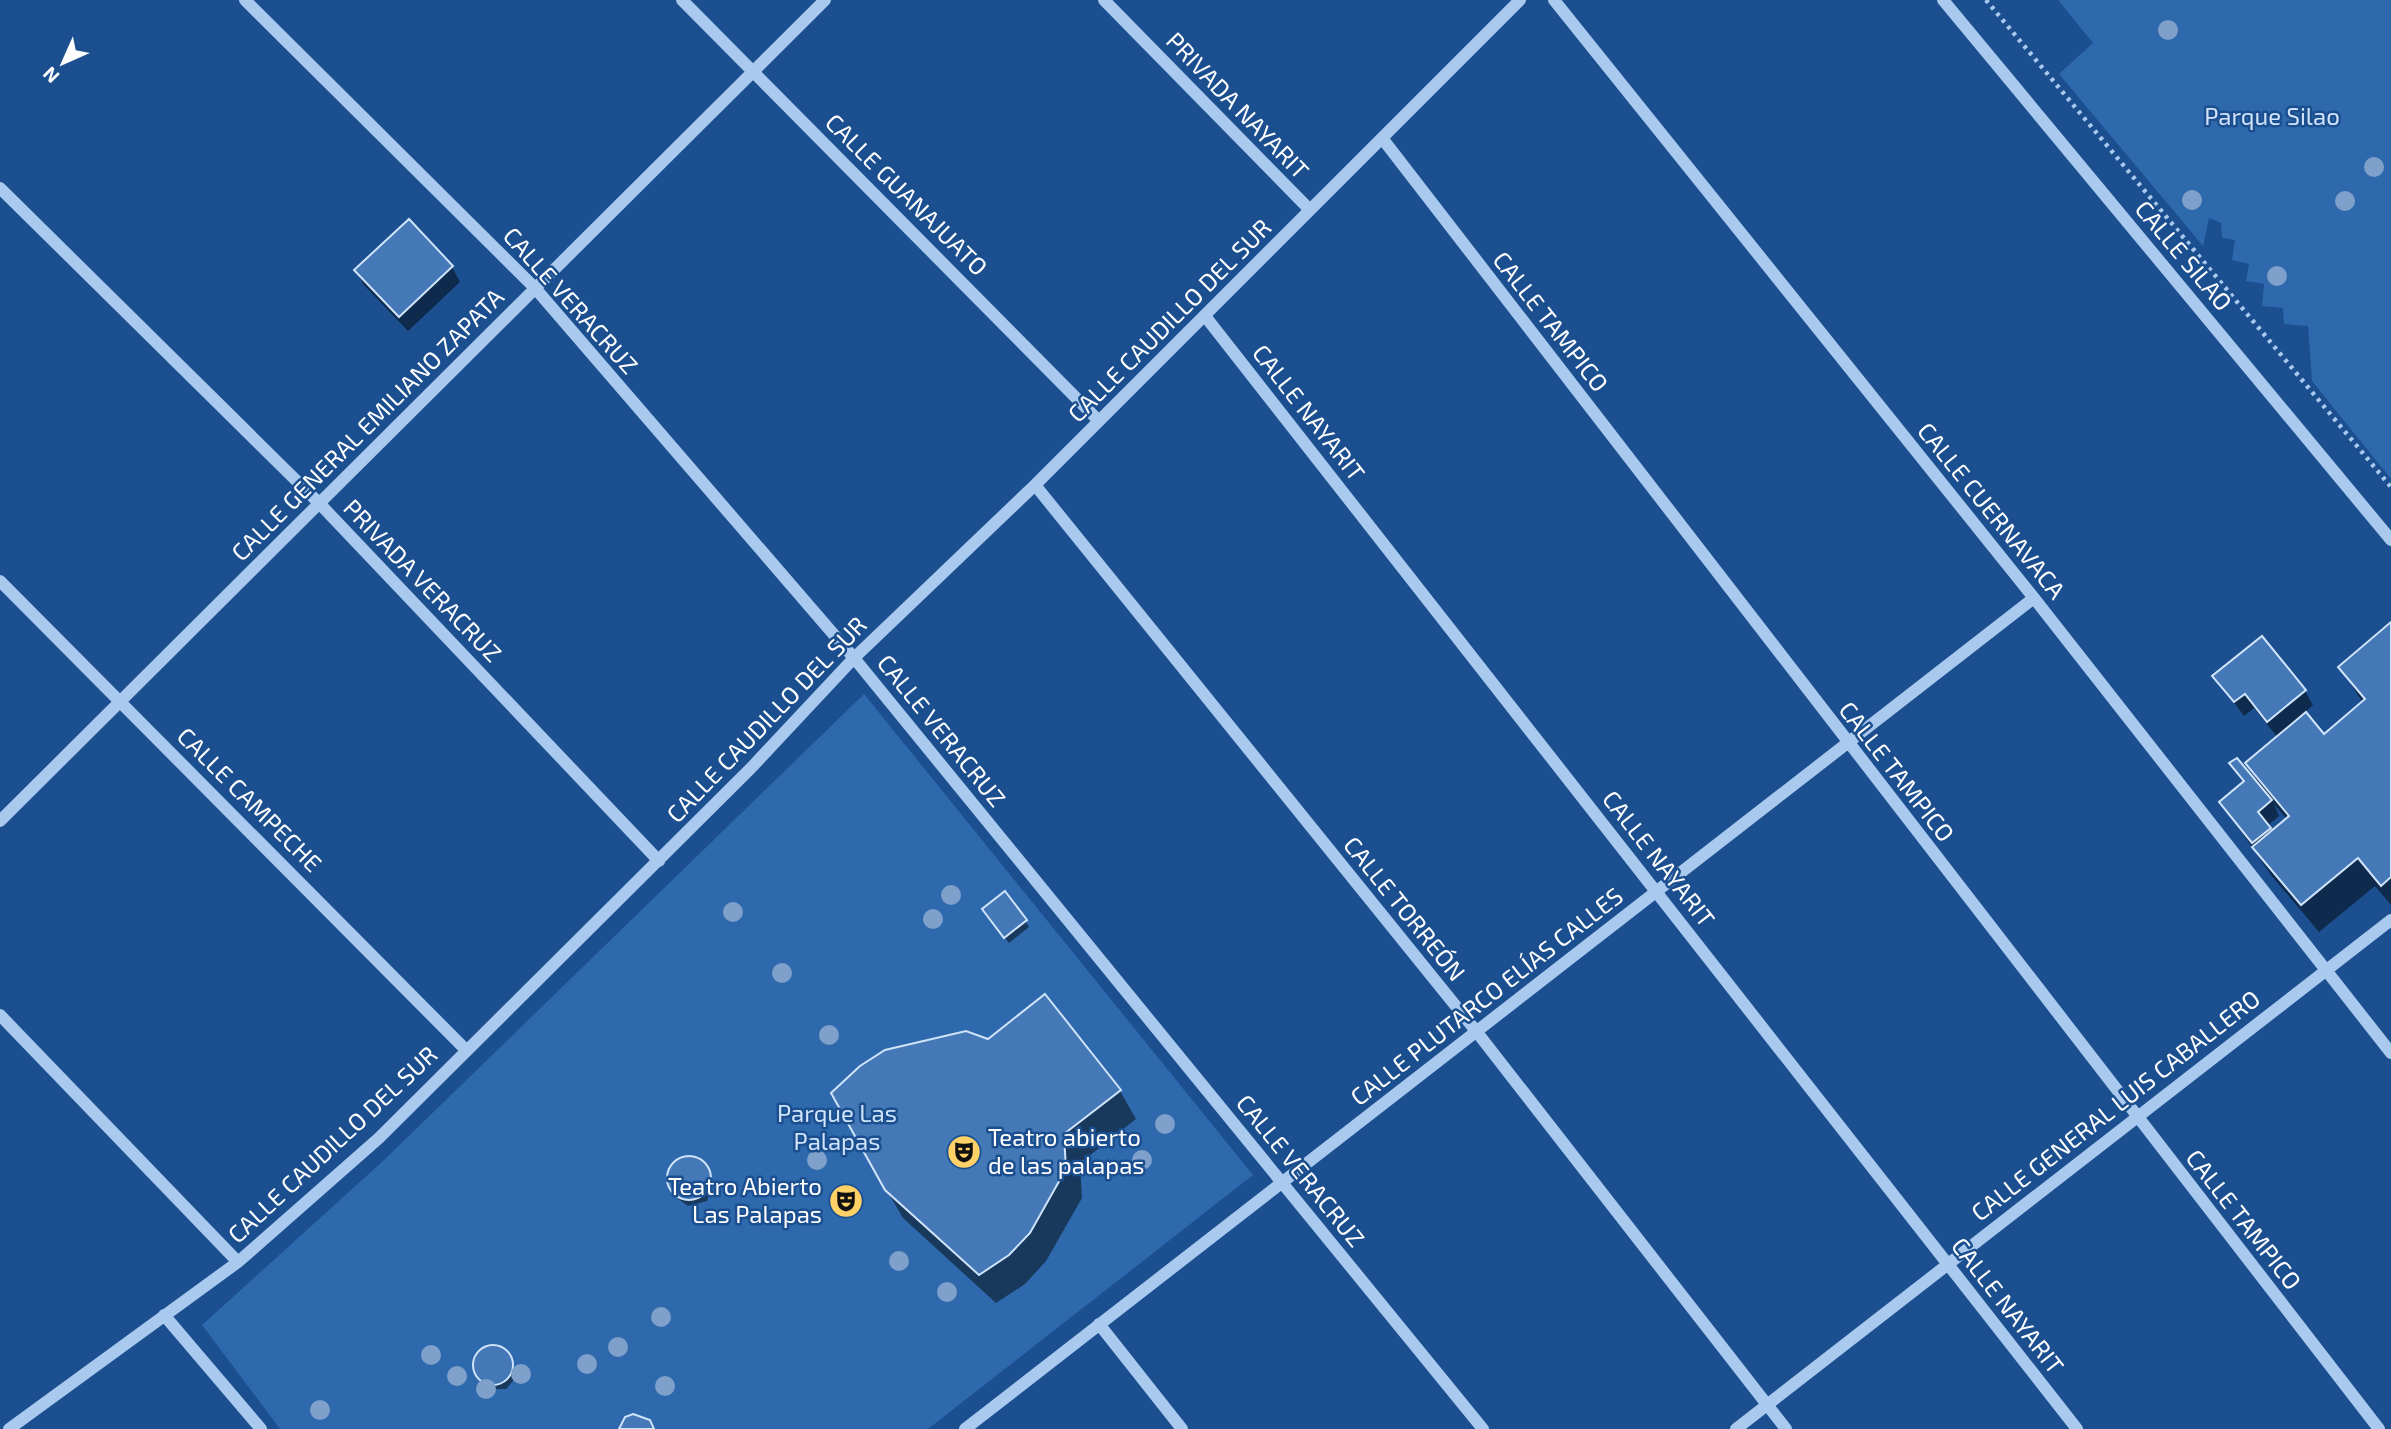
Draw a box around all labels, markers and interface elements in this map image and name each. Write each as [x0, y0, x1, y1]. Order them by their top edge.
street label: PRIVADA NAYARIT [1161, 26, 1315, 184]
north arrow [28, 28, 98, 98]
text: N [38, 62, 64, 88]
park label: Parque Silao [2204, 101, 2340, 130]
street label: CALLE GUANAJUATO [820, 107, 994, 281]
street label: CALLE SILAO [2130, 194, 2239, 316]
street label: CALLE CAUDILLO DEL SUR [1061, 212, 1277, 428]
street label: CALLE VERACRUZ [498, 221, 645, 379]
street label: CALLE TAMPICO [1487, 245, 1615, 397]
street label: CALLE GENERAL EMILIANO ZAPATA [225, 282, 509, 566]
street label: CALLE NAYARIT [1247, 338, 1371, 486]
street label: CALLE CUERNAVACA [1912, 416, 2072, 604]
street label: PRIVADA VERACRUZ [338, 493, 508, 667]
street label: CALLE CAUDILLO DEL SUR [660, 610, 872, 828]
street label: CALLE VERACRUZ [872, 648, 1012, 812]
street label: CALLE TAMPICO [1833, 695, 1961, 847]
street label: CALLE CAMPECHE [172, 721, 328, 877]
street label: CALLE NAYARIT [1597, 784, 1721, 932]
street label: CALLE TORREÓN [1338, 830, 1472, 986]
street label: CALLE PLUTARCO ELÍAS CALLES [1344, 881, 1628, 1111]
street label: CALLE GENERAL LUIS CABALLERO [1965, 983, 2265, 1227]
street label: CALLE CAUDILLO DEL SUR [221, 1039, 443, 1248]
street label: CALLE VERACRUZ [1231, 1088, 1371, 1252]
park label: Parque Las Palapas [777, 1098, 897, 1155]
place label: Teatro abierto de las palapas [988, 1122, 1145, 1179]
theatre icon: Teatro abierto de las palapas [945, 1133, 983, 1171]
street label: CALLE TAMPICO [2180, 1143, 2308, 1295]
place label: Teatro Abierto Las Palapas [668, 1171, 822, 1228]
theatre icon: Teatro Abierto Las Palapas [827, 1182, 865, 1220]
street label: CALLE NAYARIT [1946, 1231, 2070, 1379]

